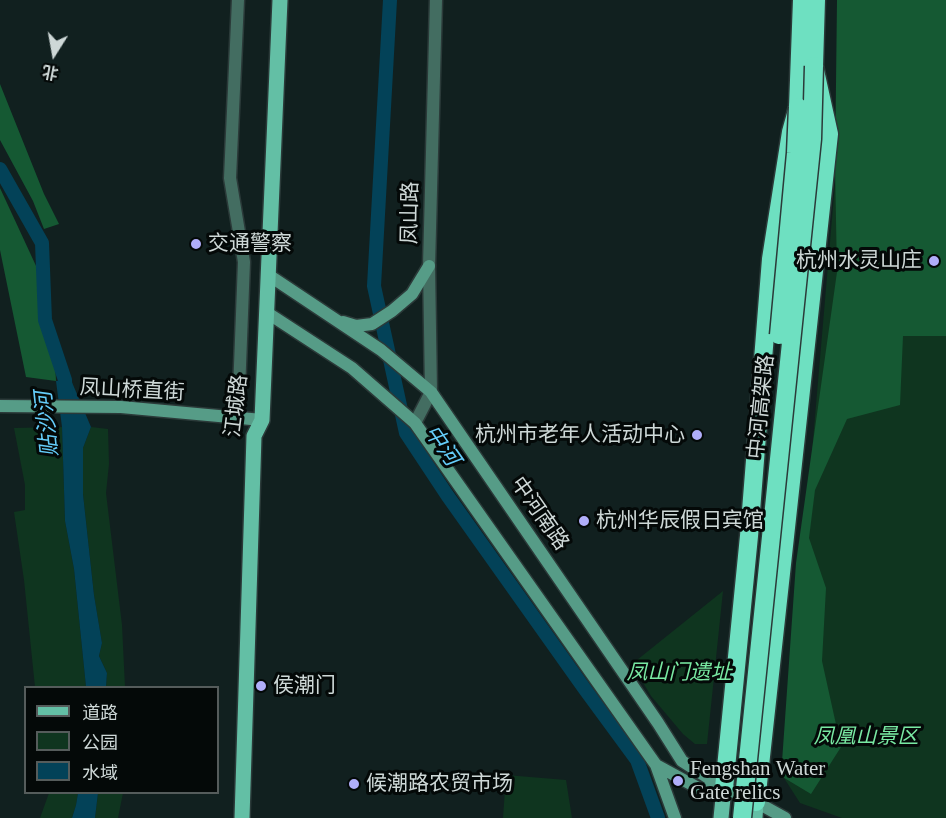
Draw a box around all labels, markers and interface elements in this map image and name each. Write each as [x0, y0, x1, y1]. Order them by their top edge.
north arrow [24, 24, 84, 84]
text: 北 [41, 62, 60, 82]
street label: 凤山路 [398, 181, 424, 245]
place label: 交通警察 [208, 231, 292, 257]
marker: 交通警察 [189, 237, 203, 251]
place label: 杭州水灵山庄 [796, 248, 922, 274]
marker: 杭州水灵山庄 [927, 254, 941, 268]
street label: 中河高架路 [744, 353, 780, 461]
street label: 江城路 [221, 373, 253, 439]
street label: 凤山桥直街 [79, 376, 185, 406]
water label: 贴沙河 [31, 390, 65, 458]
water label: 中河 [418, 420, 464, 472]
place label: 杭州市老年人活动中心 [475, 422, 685, 448]
marker: 杭州市老年人活动中心 [690, 428, 704, 442]
street label: 中河南路 [505, 472, 573, 556]
place label: 杭州华辰假日宾馆 [596, 508, 764, 534]
marker: 杭州华辰假日宾馆 [577, 514, 591, 528]
park label: 凤山门遗址 [627, 660, 731, 686]
place label: 侯潮门 [273, 673, 336, 699]
marker: 侯潮门 [254, 679, 268, 693]
legend [24, 686, 219, 794]
text: 道路 [82, 703, 118, 723]
park label: 凤凰山景区 [814, 724, 918, 750]
text: 公园 [82, 733, 118, 753]
place label: Fengshan Water Gate relics [690, 756, 825, 806]
text: 水域 [82, 763, 118, 783]
place label: 候潮路农贸市场 [366, 771, 513, 797]
marker: Fengshan Water Gate relics [671, 774, 685, 788]
marker: 候潮路农贸市场 [347, 777, 361, 791]

